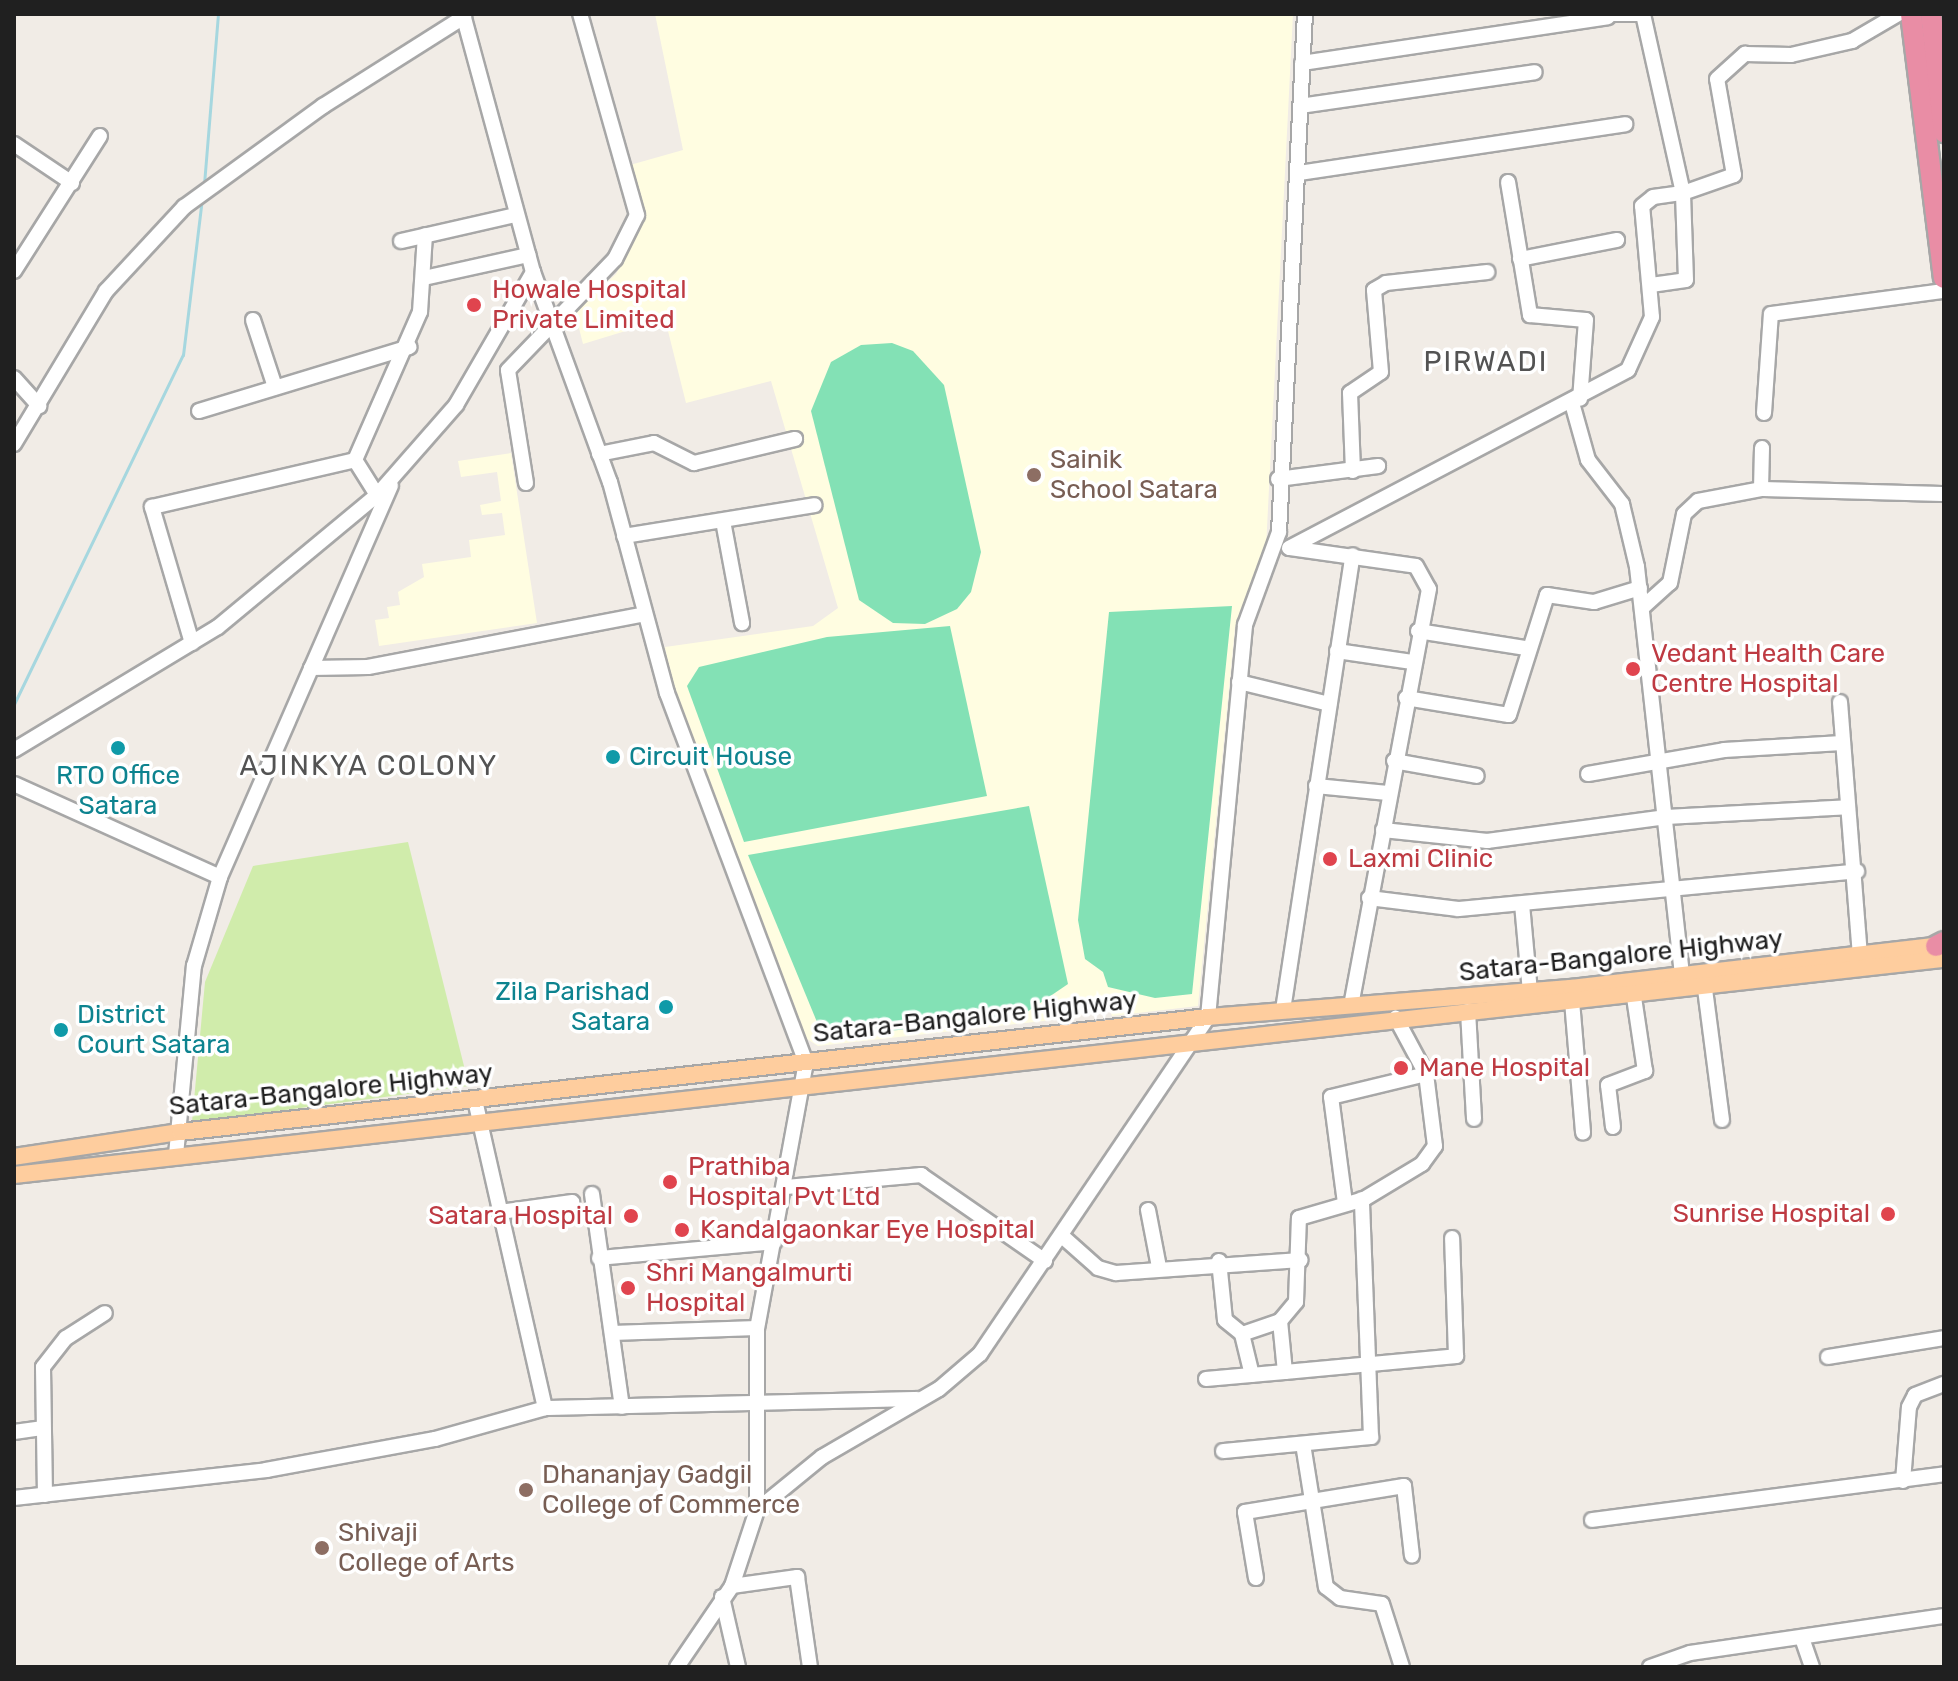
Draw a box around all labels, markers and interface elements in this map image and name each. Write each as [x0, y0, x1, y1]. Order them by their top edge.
place label: Howale Hospital Private Limited [492, 274, 687, 336]
marker: Howale Hospital Private Limited [463, 294, 485, 316]
district label: PIRWADI [1423, 345, 1549, 379]
place label: Sainik School Satara [1050, 444, 1218, 506]
marker: Sainik School Satara [1025, 466, 1043, 484]
place label: Vedant Health Care Centre Hospital [1651, 638, 1885, 700]
marker: Vedant Health Care Centre Hospital [1622, 658, 1644, 680]
marker: RTO Office Satara [109, 739, 127, 757]
place label: Circuit House [629, 741, 792, 773]
marker: Circuit House [604, 748, 622, 766]
district label: AJINKYA COLONY [239, 749, 499, 783]
place label: RTO Office Satara [56, 760, 180, 822]
place label: Laxmi Clinic [1348, 843, 1493, 875]
marker: Laxmi Clinic [1319, 848, 1341, 870]
street label: Satara-Bangalore Highway [1458, 923, 1784, 989]
place label: Zila Parishad Satara [495, 976, 650, 1038]
street label: Satara-Bangalore Highway [812, 984, 1138, 1050]
marker: Zila Parishad Satara [657, 998, 675, 1016]
place label: District Court Satara [77, 999, 230, 1060]
marker: District Court Satara [52, 1021, 70, 1039]
place label: Mane Hospital [1419, 1052, 1590, 1084]
street label: Satara-Bangalore Highway [168, 1057, 494, 1123]
marker: Mane Hospital [1390, 1057, 1412, 1079]
place label: Prathiba Hospital Pvt Ltd [688, 1151, 880, 1212]
marker: Prathiba Hospital Pvt Ltd [659, 1171, 681, 1193]
place label: Sunrise Hospital [1673, 1198, 1870, 1230]
place label: Satara Hospital [428, 1200, 613, 1232]
marker: Sunrise Hospital [1877, 1203, 1899, 1225]
marker: Satara Hospital [620, 1205, 642, 1227]
place label: Kandalgaonkar Eye Hospital [700, 1214, 1036, 1246]
marker: Kandalgaonkar Eye Hospital [671, 1219, 693, 1241]
place label: Shri Mangalmurti Hospital [646, 1257, 853, 1318]
marker: Shri Mangalmurti Hospital [617, 1277, 639, 1299]
place label: Dhananjay Gadgil College of Commerce [542, 1459, 801, 1520]
marker: Dhananjay Gadgil College of Commerce [517, 1481, 535, 1499]
place label: Shivaji College of Arts [338, 1517, 516, 1578]
marker: Shivaji College of Arts [313, 1539, 331, 1557]

